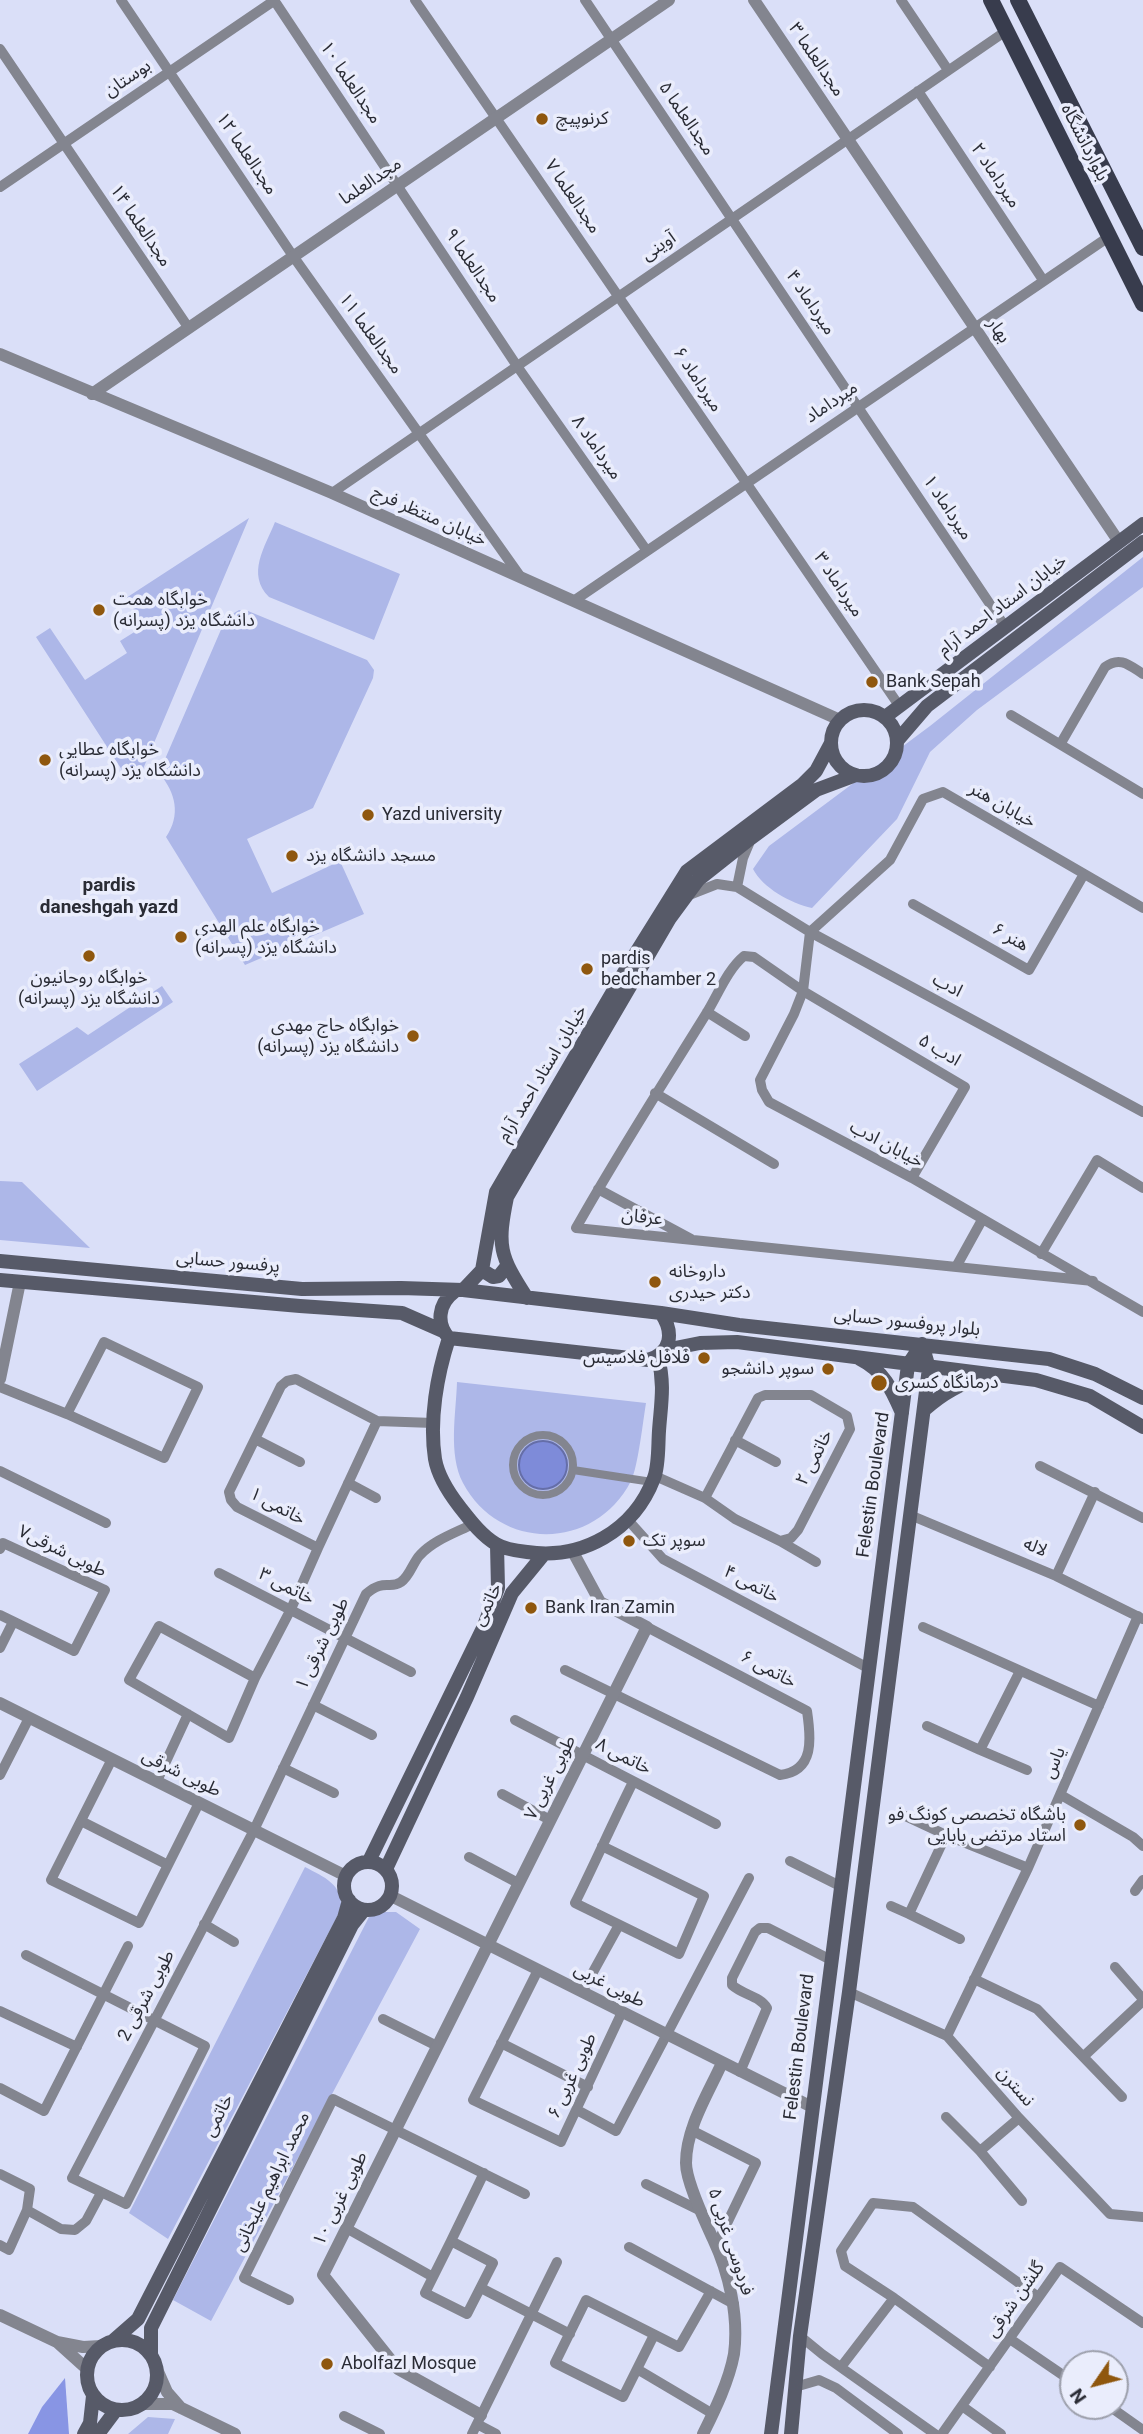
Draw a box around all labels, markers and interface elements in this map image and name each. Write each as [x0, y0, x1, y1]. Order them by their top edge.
street label: مجدالعلما ۳ [783, 19, 849, 101]
street label: مجدالعلما ۱۰ [315, 38, 385, 128]
street label: بوستان [101, 56, 155, 102]
street label: مجدالعلما ۵ [653, 78, 719, 160]
street label: بلواردانشگاه [1055, 101, 1113, 185]
place label: کرنوپیچ [556, 108, 608, 130]
street label: مجدالعلما ۱۲ [211, 109, 281, 199]
marker: کرنوپیچ [534, 111, 550, 127]
street label: میرداماد ۲ [965, 139, 1025, 213]
street label: مجدالعلما [336, 154, 406, 210]
street label: مجدالعلما ۷ [539, 156, 605, 238]
street label: مجدالعلما ۱۴ [105, 181, 175, 271]
street label: مجدالعلما ۹ [439, 225, 505, 307]
street label: آوینی [638, 228, 680, 266]
street label: میرداماد ۴ [780, 266, 840, 340]
street label: مجدالعلما ۱۱ [333, 289, 407, 379]
street label: بهار [982, 314, 1014, 348]
street label: میرداماد ۶ [667, 343, 727, 417]
street label: میرداماد [802, 378, 862, 428]
street label: میرداماد ۸ [566, 412, 626, 484]
street label: میرداماد ۱ [917, 471, 977, 545]
street label: خیابان منتظر فرج [369, 482, 489, 552]
street label: میرداماد ۳ [808, 548, 868, 622]
street label: خیابان استاد احمد آرام [934, 551, 1072, 661]
place label: خوابگاه همت (پسرانه) دانشگاه یزد [113, 589, 255, 632]
marker: خوابگاه همت (پسرانه) دانشگاه یزد [91, 602, 107, 618]
place label: Bank Sepah [886, 671, 981, 693]
marker: Bank Sepah [864, 674, 880, 690]
place label: خوابگاه عطایی (پسرانه) دانشگاه یزد [59, 739, 201, 782]
marker: خوابگاه عطایی (پسرانه) دانشگاه یزد [37, 752, 53, 768]
street label: خیابان هنر [965, 778, 1039, 834]
place label: Yazd university [382, 804, 502, 826]
marker: Yazd university [360, 807, 376, 823]
place label: مسجد دانشگاه یزد [306, 845, 436, 867]
marker: مسجد دانشگاه یزد [284, 848, 300, 864]
district label: pardis daneshgah yazd [40, 875, 178, 919]
place label: خوابگاه علم الهدی (پسرانه) دانشگاه یزد [195, 916, 337, 958]
street label: هنر ۶ [988, 919, 1032, 957]
marker: خوابگاه علم الهدی (پسرانه) دانشگاه یزد [173, 929, 189, 945]
marker: خوابگاه روحانیون (پسرانه) دانشگاه یزد [81, 948, 97, 964]
place label: pardis bedchamber 2 [601, 948, 716, 990]
marker: pardis bedchamber 2 [579, 961, 595, 977]
place label: خوابگاه روحانیون (پسرانه) دانشگاه یزد [18, 967, 160, 1010]
street label: ادب [928, 969, 966, 1003]
street label: خیابان استاد احمد آرام [494, 1002, 592, 1146]
place label: خوابگاه حاج مهدی (پسرانه) دانشگاه یزد [257, 1015, 399, 1058]
marker: خوابگاه حاج مهدی (پسرانه) دانشگاه یزد [405, 1028, 421, 1044]
street label: ادب ۵ [914, 1030, 964, 1072]
street label: خیابان ادب [846, 1117, 926, 1173]
street label: عرفان [620, 1205, 664, 1231]
street label: پرفسور حسابی [175, 1248, 281, 1278]
place label: داروخانه دکتر حیدری [669, 1261, 750, 1304]
marker: داروخانه دکتر حیدری [647, 1274, 663, 1290]
street label: بلوار پروفسور حسابی [833, 1305, 981, 1341]
place label: فلافل فلاسیس [583, 1347, 690, 1369]
marker: فلافل فلاسیس [696, 1350, 712, 1366]
place label: سوپر دانشجو [721, 1358, 814, 1380]
marker: سوپر دانشجو [820, 1361, 836, 1377]
place label: درمانگاه کسری [895, 1372, 999, 1394]
marker: درمانگاه کسری [869, 1373, 889, 1393]
street label: Felestin Boulevard [853, 1411, 895, 1559]
street label: خاتمی ۲ [792, 1427, 838, 1489]
street label: خاتمی ۱ [246, 1483, 308, 1531]
street label: طوبی شرقی۷ [14, 1521, 110, 1583]
place label: سوپر تک [643, 1530, 706, 1552]
marker: سوپر تک [621, 1533, 637, 1549]
street label: لاله [1020, 1533, 1050, 1563]
street label: خاتمی ۴ [720, 1561, 782, 1609]
street label: خاتمی ۳ [255, 1564, 317, 1610]
street label: خاتمی [468, 1580, 508, 1630]
street label: طوبی شرقی ۱ [291, 1594, 355, 1694]
place label: Bank Iran Zamin [545, 1597, 675, 1619]
marker: Bank Iran Zamin [523, 1600, 539, 1616]
street label: خاتمی ۶ [737, 1646, 799, 1694]
street label: طوبی غربی ۷ [521, 1732, 581, 1824]
street label: خاتمی ۸ [592, 1734, 654, 1780]
street label: یاس [1039, 1744, 1071, 1782]
street label: طوبی شرقی [138, 1746, 224, 1802]
place label: باشگاه تخصصی کونگ فو استاد مرتضی بابایی [888, 1804, 1066, 1846]
marker: باشگاه تخصصی کونگ فو استاد مرتضی بابایی [1072, 1817, 1088, 1833]
street label: طوبی شرقی 2 [114, 1947, 180, 2045]
street label: طوبی غربی [570, 1959, 648, 2013]
street label: Felestin Boulevard [780, 1973, 820, 2121]
street label: طوبی غربی ۶ [544, 2030, 602, 2122]
street label: نسترن [992, 2062, 1038, 2112]
street label: خاتمی [199, 2091, 239, 2141]
street label: محمد ابراهیم علیخانی [229, 2108, 315, 2256]
street label: طوبی غربی ۱۰ [309, 2148, 373, 2250]
street label: فردوسی غربی ۵ [702, 2186, 758, 2298]
street label: گلشن شرقی [982, 2258, 1050, 2342]
north arrow [1059, 2350, 1129, 2420]
place label: Abolfazl Mosque [341, 2353, 476, 2375]
marker: Abolfazl Mosque [319, 2356, 335, 2372]
text: N [1065, 2384, 1091, 2408]

